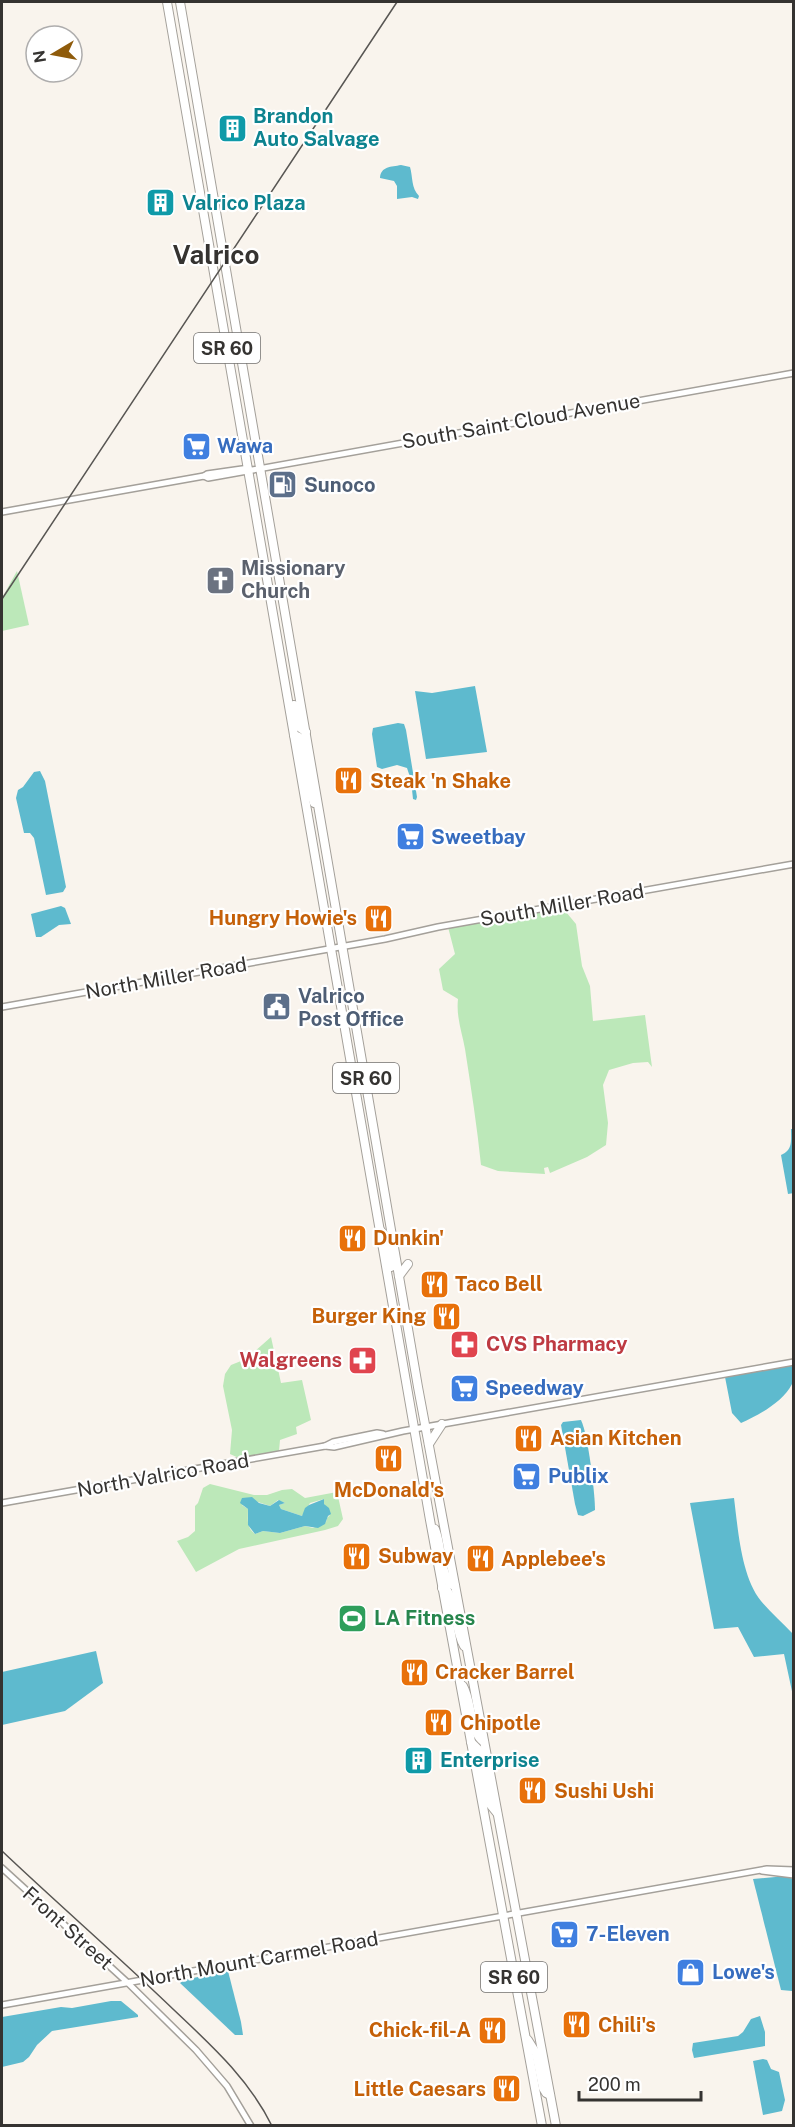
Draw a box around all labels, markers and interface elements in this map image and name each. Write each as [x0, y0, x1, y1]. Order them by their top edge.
north arrow [24, 24, 84, 84]
text: N [29, 49, 50, 64]
place label: Brandon Auto Salvage [253, 104, 379, 151]
building icon: Brandon Auto Salvage [216, 112, 248, 144]
building icon: Valrico Plaza [145, 187, 177, 219]
place label: Valrico Plaza [182, 191, 306, 215]
district label: Valrico [173, 239, 259, 270]
road number: SR 60 [194, 333, 260, 363]
street label: South Saint Cloud Avenue [400, 388, 642, 454]
supermarket icon: Wawa [180, 430, 212, 462]
place label: Wawa [217, 434, 273, 458]
fuel station icon: Sunoco [267, 469, 299, 501]
place label: Sunoco [304, 473, 376, 497]
place label: Missionary Church [241, 556, 345, 603]
church icon: Missionary Church [204, 564, 236, 596]
restaurant icon: Steak 'n Shake [333, 765, 365, 797]
place label: Steak 'n Shake [370, 769, 511, 793]
supermarket icon: Sweetbay [394, 821, 426, 853]
place label: Sweetbay [431, 825, 526, 849]
street label: South Miller Road [478, 879, 646, 931]
restaurant icon: Hungry Howie's [362, 902, 394, 934]
place label: Hungry Howie's [209, 906, 357, 930]
street label: North Miller Road [83, 952, 249, 1004]
place label: Valrico Post Office [298, 984, 404, 1031]
public building icon: Valrico Post Office [261, 991, 293, 1023]
road number: SR 60 [333, 1063, 399, 1093]
restaurant icon: Dunkin' [336, 1222, 368, 1254]
place label: Dunkin' [373, 1226, 444, 1250]
restaurant icon: Taco Bell [418, 1268, 450, 1300]
place label: Taco Bell [455, 1272, 543, 1296]
restaurant icon: Burger King [431, 1300, 463, 1332]
place label: Burger King [312, 1304, 426, 1328]
pharmacy icon: CVS Pharmacy [449, 1328, 481, 1360]
place label: CVS Pharmacy [486, 1332, 627, 1356]
pharmacy icon: Walgreens [347, 1344, 379, 1376]
place label: Walgreens [239, 1348, 342, 1372]
supermarket icon: Speedway [448, 1372, 480, 1404]
place label: Speedway [485, 1376, 584, 1400]
restaurant icon: Asian Kitchen [513, 1422, 545, 1454]
place label: Asian Kitchen [550, 1426, 682, 1450]
restaurant icon: McDonald's [373, 1443, 405, 1475]
street label: North Valrico Road [75, 1448, 251, 1502]
supermarket icon: Publix [511, 1460, 543, 1492]
place label: Publix [548, 1464, 609, 1488]
place label: McDonald's [334, 1478, 444, 1502]
restaurant icon: Subway [341, 1540, 373, 1572]
restaurant icon: Applebee's [464, 1543, 496, 1575]
place label: Subway [378, 1544, 453, 1568]
place label: Applebee's [501, 1547, 606, 1571]
sports icon: LA Fitness [337, 1602, 369, 1634]
place label: LA Fitness [374, 1606, 475, 1630]
restaurant icon: Cracker Barrel [398, 1656, 430, 1688]
place label: Cracker Barrel [435, 1660, 575, 1684]
restaurant icon: Chipotle [423, 1707, 455, 1739]
place label: Chipotle [460, 1711, 541, 1735]
building icon: Enterprise [403, 1744, 435, 1776]
place label: Enterprise [440, 1748, 540, 1772]
restaurant icon: Sushi Ushi [517, 1775, 549, 1807]
place label: Sushi Ushi [554, 1779, 654, 1803]
street label: Front Street [18, 1881, 118, 1975]
supermarket icon: 7-Eleven [549, 1918, 581, 1950]
place label: 7-Eleven [586, 1922, 670, 1946]
street label: North Mount Carmel Road [138, 1926, 380, 1992]
shop icon: Lowe's [675, 1956, 707, 1988]
place label: Lowe's [712, 1960, 775, 1984]
road number: SR 60 [481, 1962, 547, 1992]
restaurant icon: Chili's [561, 2009, 593, 2041]
place label: Chili's [598, 2013, 656, 2037]
restaurant icon: Chick-fil-A [476, 2014, 508, 2046]
place label: Chick-fil-A [369, 2018, 471, 2042]
scale bar [579, 2064, 700, 2102]
restaurant icon: Little Caesars [491, 2073, 523, 2105]
text: 200 m [588, 2074, 641, 2095]
place label: Little Caesars [354, 2077, 486, 2101]

